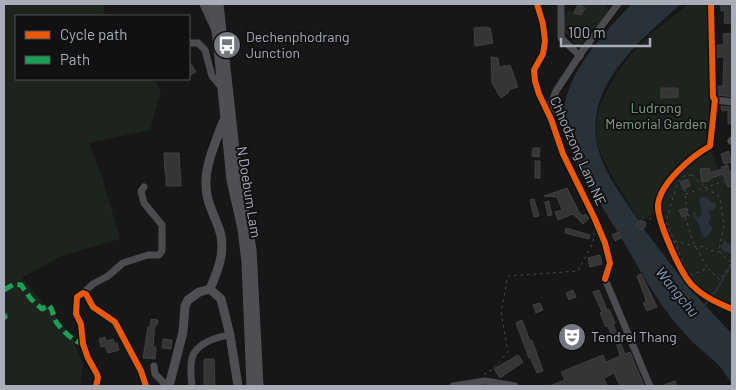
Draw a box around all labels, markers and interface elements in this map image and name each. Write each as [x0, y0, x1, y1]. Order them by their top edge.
legend [15, 15, 190, 80]
scale bar [561, 15, 650, 47]
text: 100 m [568, 23, 606, 41]
text: Cycle path [60, 25, 127, 43]
place label: Dechenphodrang Junction [246, 28, 350, 61]
bus stop icon: Dechenphodrang Junction [212, 30, 242, 60]
text: Path [60, 50, 90, 68]
street label: Chhodzong Lam NE [547, 94, 610, 208]
park label: Ludrong Memorial Garden [605, 99, 707, 132]
street label: N Doebum Lam [234, 145, 265, 239]
water label: Wangchu [652, 263, 703, 320]
theatre icon: Tendrel Thang [557, 322, 587, 352]
place label: Tendrel Thang [591, 328, 677, 345]

